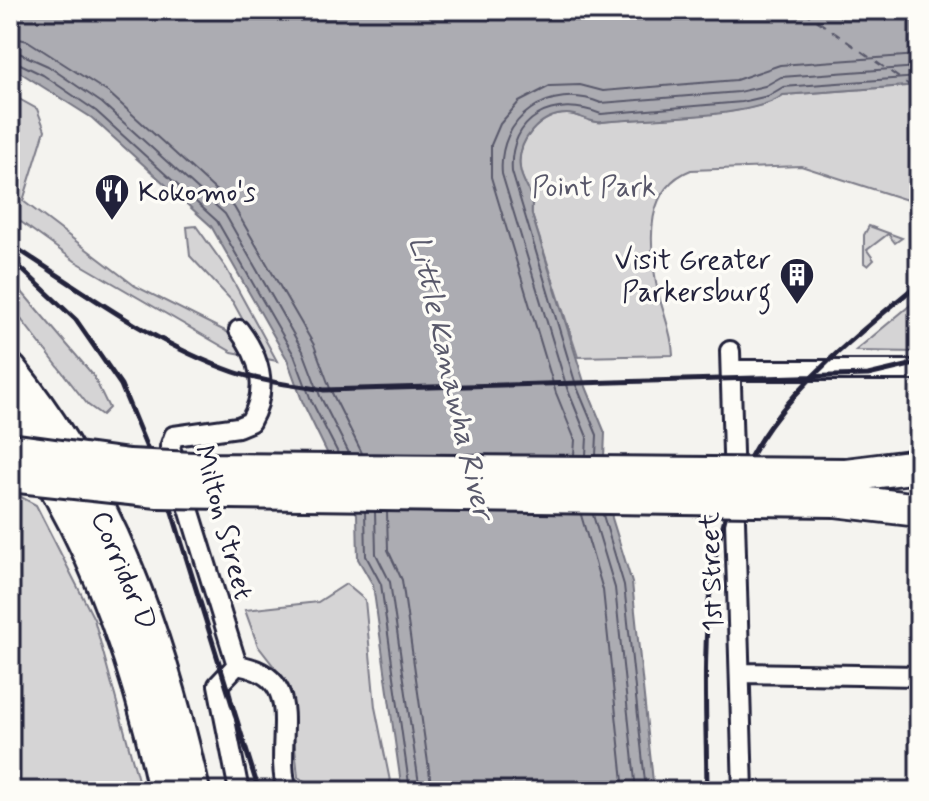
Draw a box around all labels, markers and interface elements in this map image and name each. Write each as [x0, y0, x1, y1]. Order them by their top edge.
park label: Point Park [532, 170, 656, 207]
restaurant icon: Kokomo's [93, 172, 131, 222]
place label: Kokomo's [138, 175, 256, 212]
water label: Little Kanawha River [399, 232, 503, 526]
place label: Visit Greater Parkersburg [614, 243, 771, 315]
building icon: Visit Greater Parkersburg [778, 256, 816, 306]
street label: Milton Street [184, 441, 261, 604]
street label: Corridor D [81, 506, 164, 636]
street label: 1st Street [692, 511, 733, 632]

